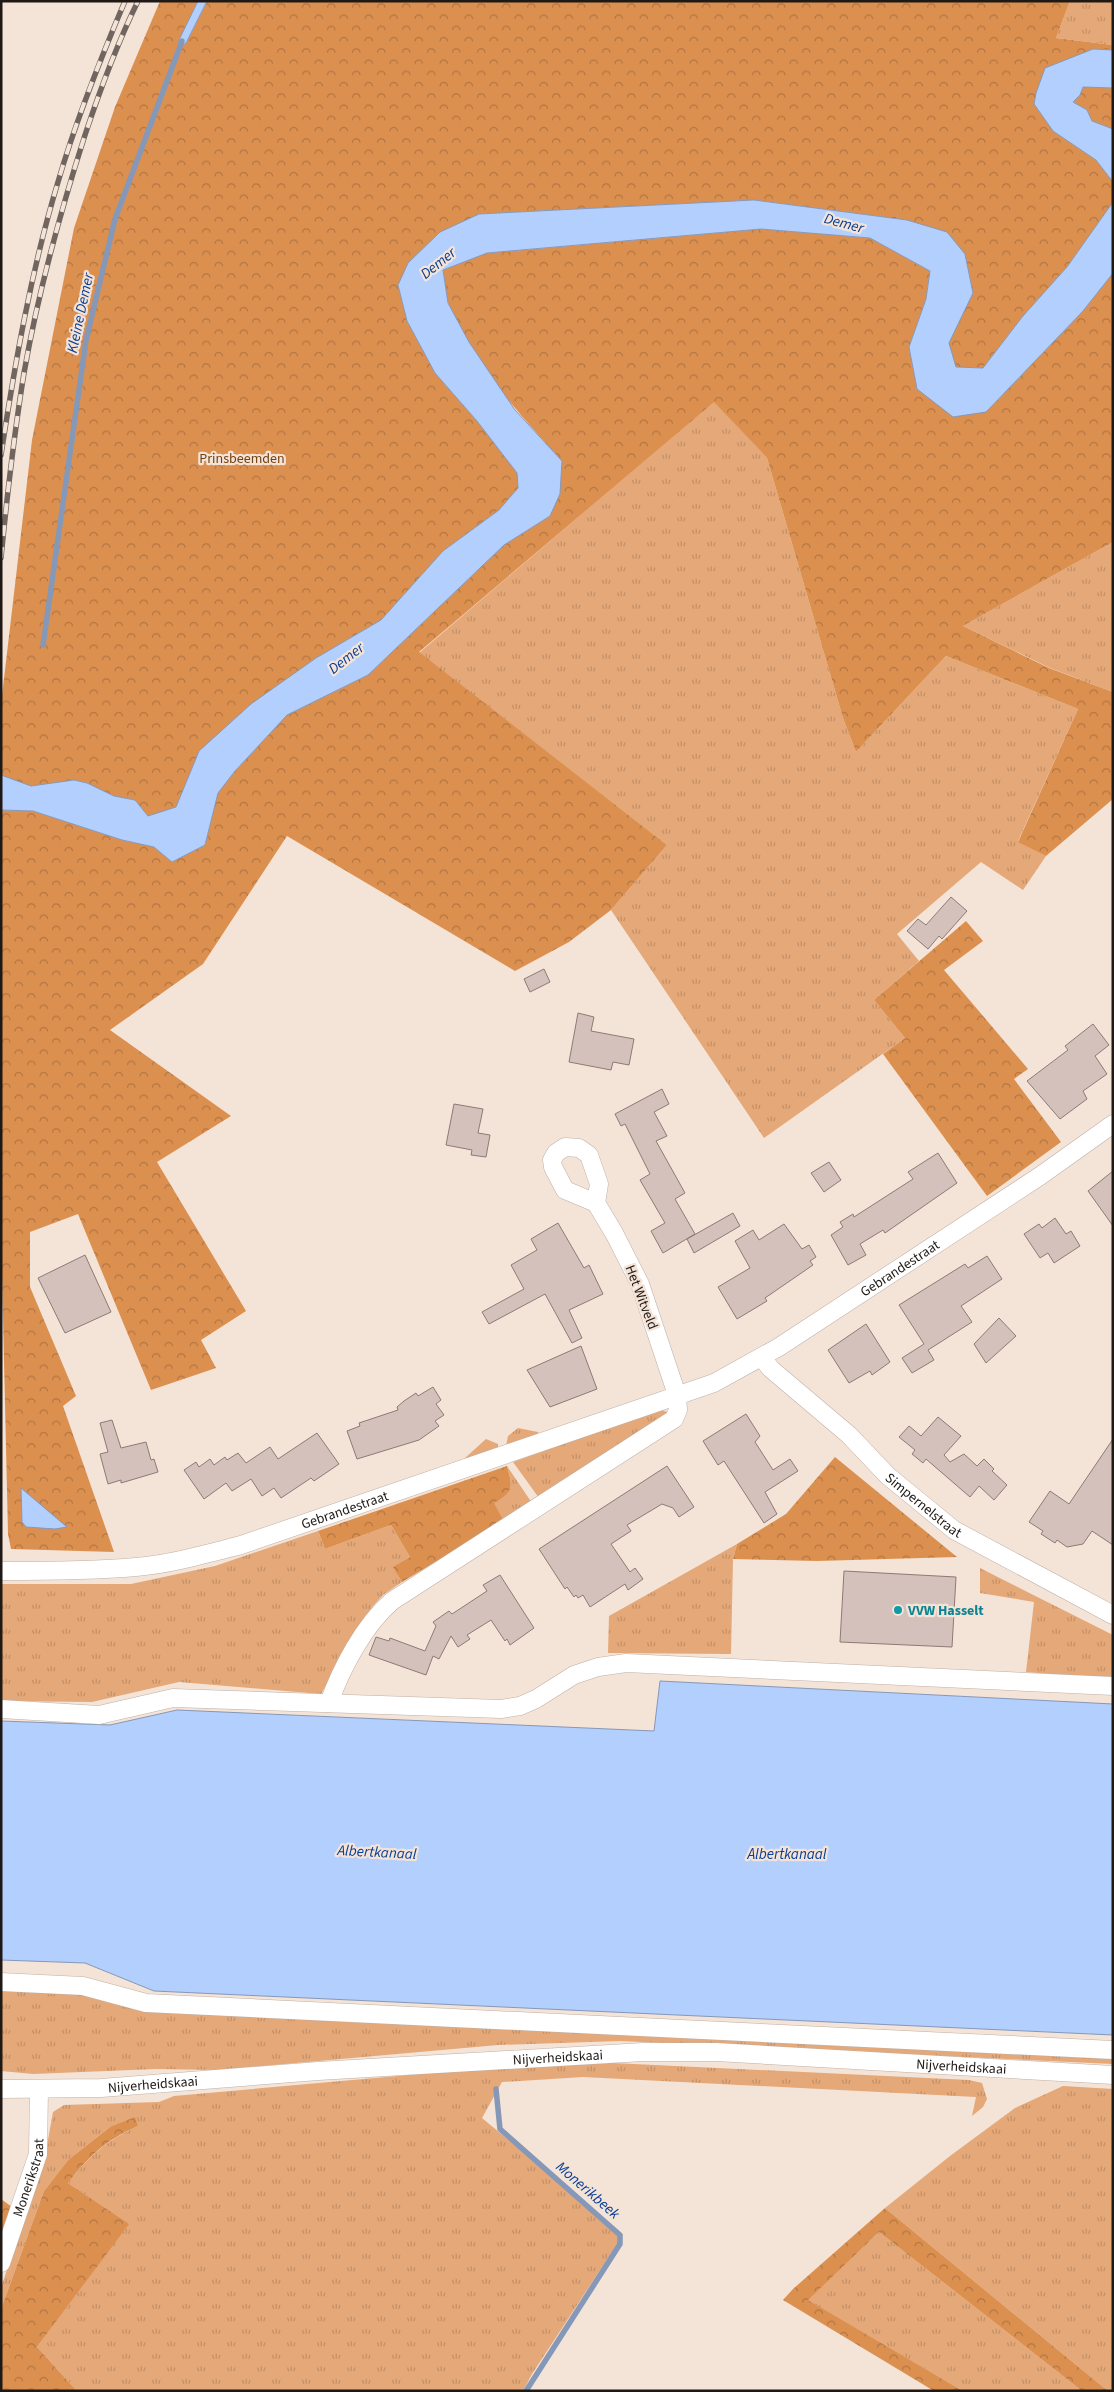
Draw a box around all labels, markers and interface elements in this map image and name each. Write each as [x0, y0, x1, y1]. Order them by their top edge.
water label: Demer [822, 208, 867, 239]
water label: Demer [416, 242, 461, 284]
water label: Kleine Demer [62, 270, 99, 355]
park label: Prinsbeemden [199, 449, 285, 469]
water label: Demer [324, 637, 369, 679]
street label: Gebrandestraat [857, 1235, 944, 1302]
street label: Het Witveld [620, 1262, 662, 1332]
street label: Simpernelstraat [880, 1468, 965, 1543]
street label: Gebrandestraat [299, 1486, 391, 1535]
place label: VVW Hasselt [907, 1601, 984, 1621]
marker: VVW Hasselt [892, 1604, 904, 1616]
water label: Albertkanaal [336, 1840, 417, 1865]
water label: Albertkanaal [746, 1844, 827, 1865]
street label: Nijverheidskaai [512, 2045, 604, 2071]
street label: Nijverheidskaai [916, 2055, 1007, 2080]
street label: Nijverheidskaai [107, 2071, 199, 2098]
street label: Monerikstraat [8, 2138, 49, 2220]
water label: Monerikbeek [551, 2157, 625, 2225]

